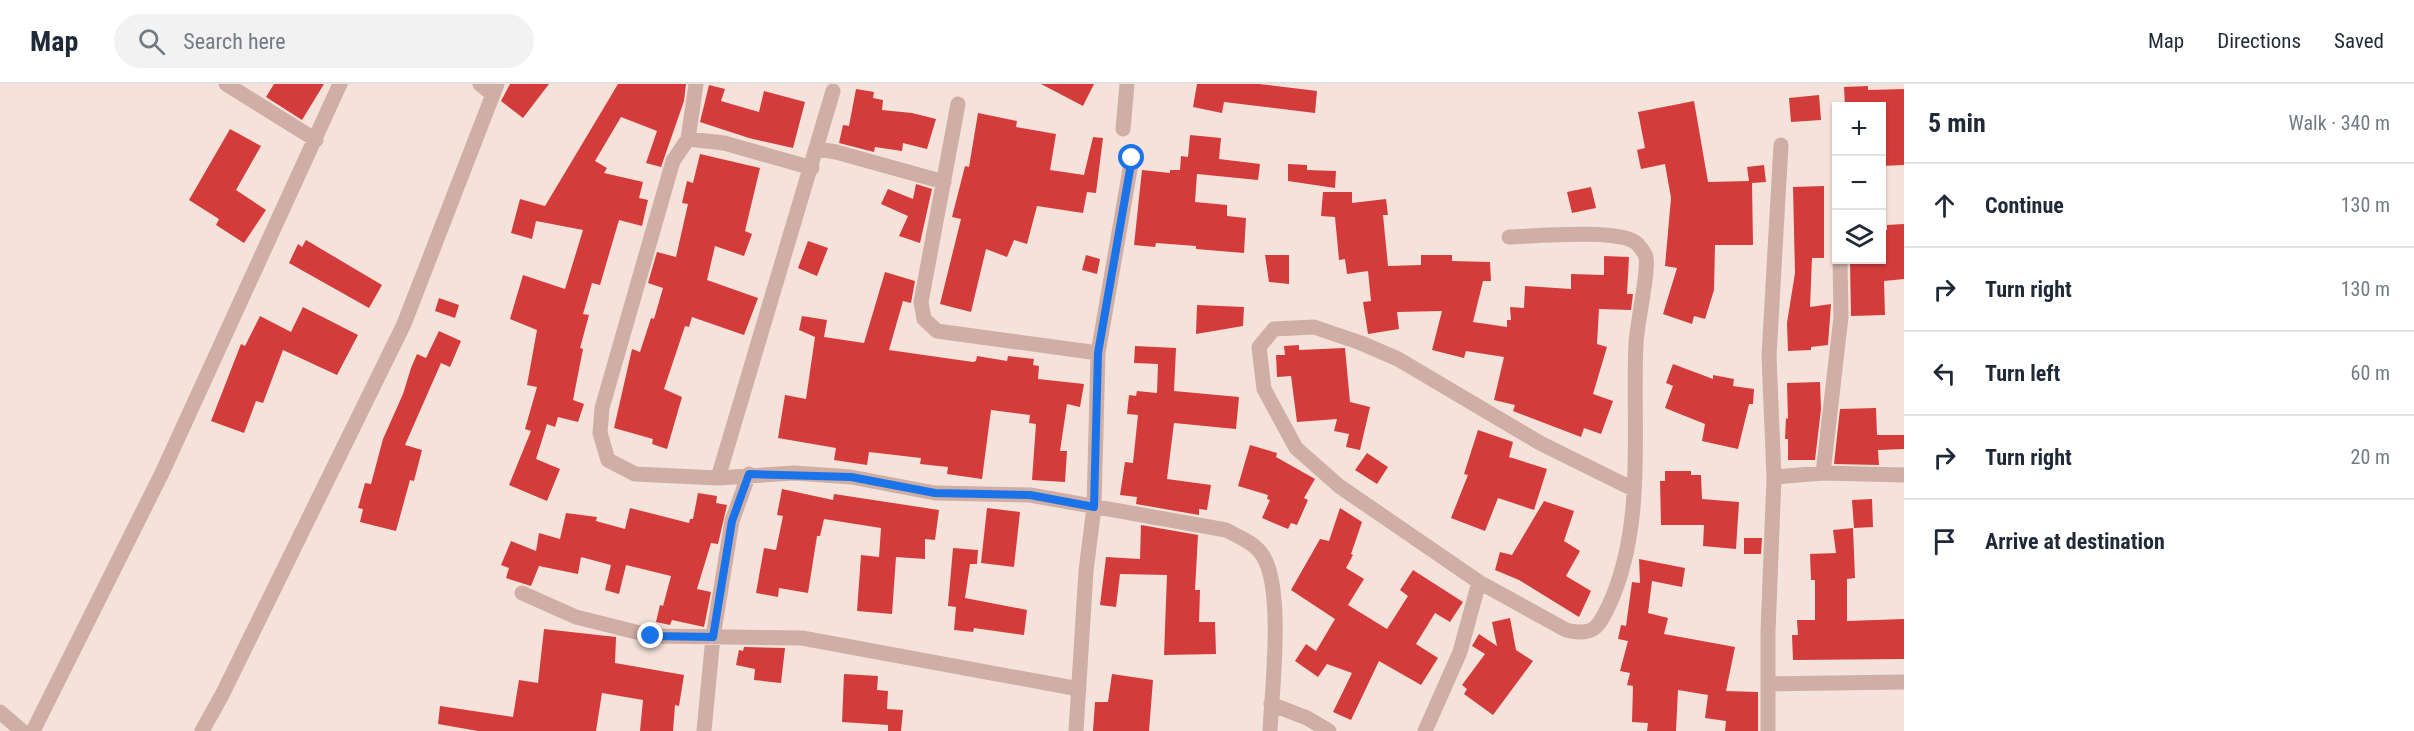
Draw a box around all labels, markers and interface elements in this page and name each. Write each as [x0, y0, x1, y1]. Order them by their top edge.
search box [114, 14, 534, 68]
text: Map [30, 25, 78, 58]
icon: search [135, 25, 168, 58]
text: Search here [183, 29, 286, 54]
text: Map [2148, 29, 2184, 53]
text: Directions [2217, 29, 2301, 53]
text: Saved [2334, 29, 2384, 53]
map controls [1832, 102, 1886, 264]
button: + [1832, 102, 1886, 156]
text: 5 min [1928, 108, 1986, 138]
text: Walk · 340 m [2289, 111, 2390, 135]
route start [1118, 144, 1144, 170]
button: − [1832, 156, 1886, 210]
icon: ahead [1928, 189, 1961, 222]
text: Continue [1985, 193, 2064, 218]
text: 130 m [2341, 193, 2390, 217]
button: layers [1832, 210, 1886, 264]
icon: right [1928, 273, 1961, 306]
text: Turn right [1985, 277, 2072, 302]
text: 130 m [2341, 277, 2390, 301]
icon: left [1928, 357, 1961, 390]
text: Turn left [1985, 361, 2060, 386]
text: 60 m [2351, 361, 2390, 385]
icon: right [1928, 441, 1961, 474]
text: Turn right [1985, 445, 2072, 470]
text: 20 m [2351, 445, 2390, 469]
icon: arrive [1928, 525, 1961, 558]
text: Arrive at destination [1985, 529, 2165, 554]
route end [637, 622, 663, 648]

